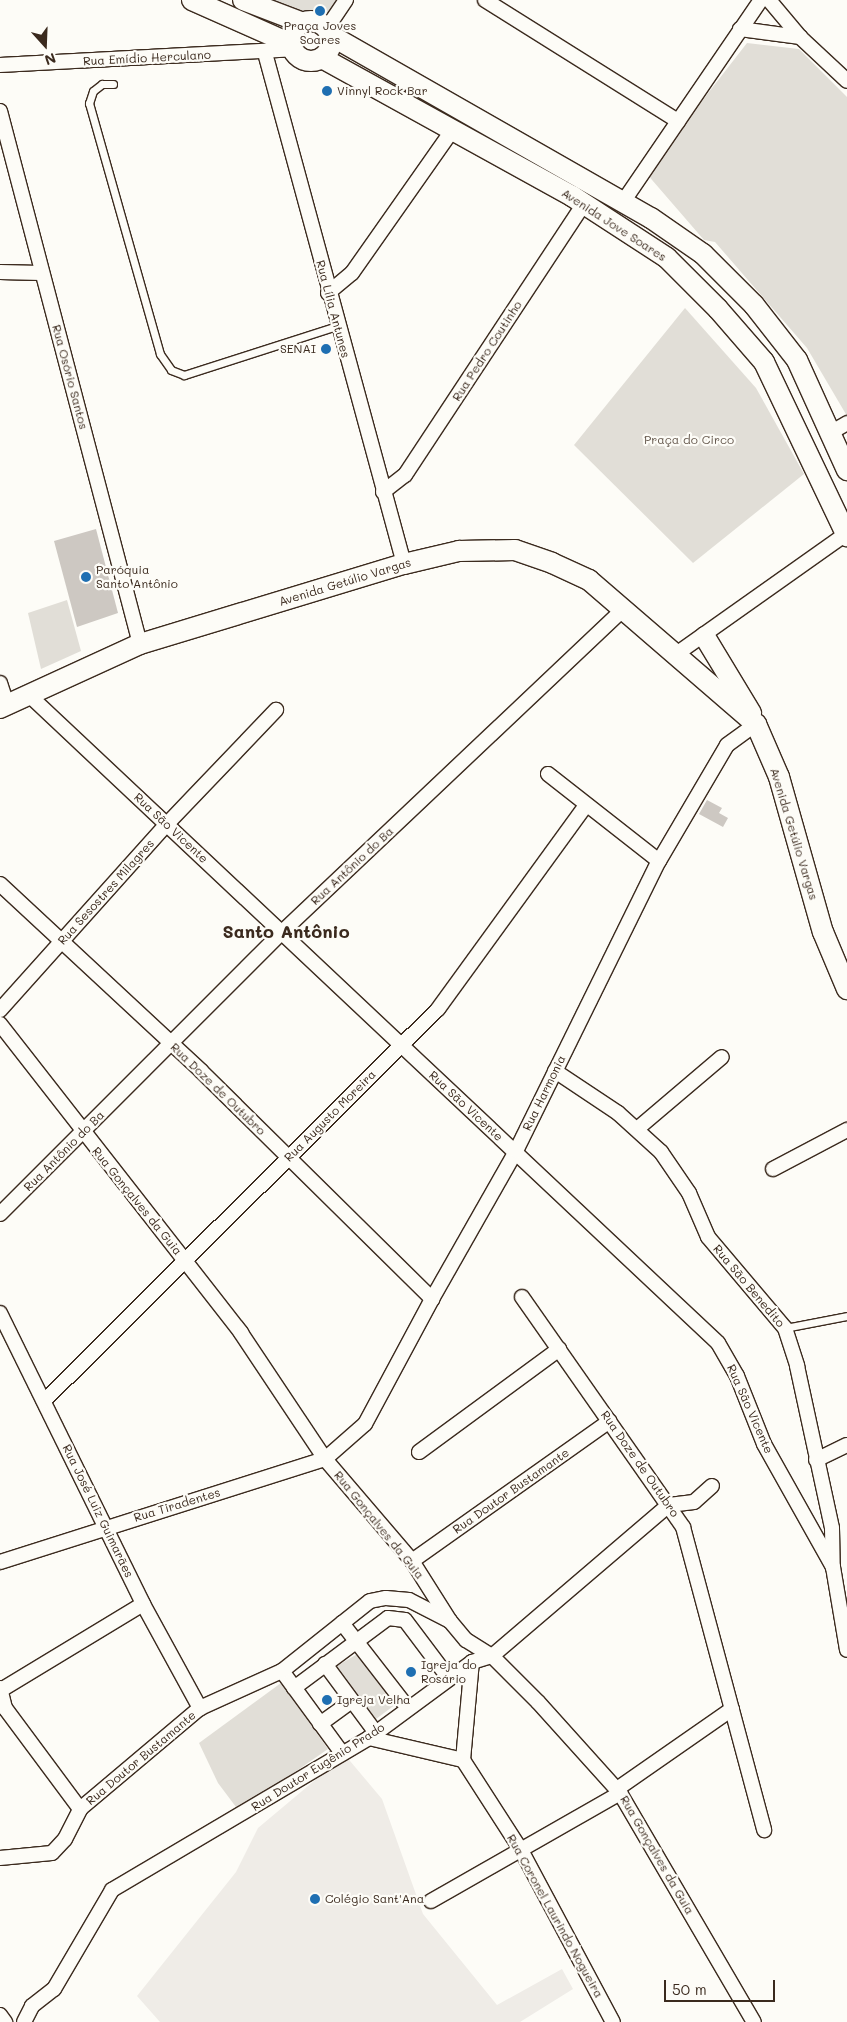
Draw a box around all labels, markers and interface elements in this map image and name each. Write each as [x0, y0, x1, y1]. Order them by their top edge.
marker: Praça Joves Soares [314, 5, 326, 17]
place label: Praça Joves Soares [284, 19, 356, 47]
north arrow [20, 20, 70, 70]
street label: Rua Emídio Herculano [83, 47, 211, 69]
text: N [42, 49, 59, 70]
place label: Vinnyl Rock Bar [337, 84, 428, 98]
marker: Vinnyl Rock Bar [321, 85, 333, 97]
street label: Avenida Jove Soares [559, 186, 669, 264]
street label: Rua Lília Antunes [313, 259, 353, 359]
street label: Rua Pedro Coutinho [449, 298, 525, 404]
street label: Rua Osório Santos [49, 323, 91, 431]
place label: SENAI [280, 342, 316, 356]
marker: SENAI [320, 343, 332, 355]
park label: Praça do Circo [644, 433, 734, 447]
street label: Avenida Getúlio Vargas [277, 555, 413, 609]
place label: Paróquia Santo Antônio [96, 563, 178, 591]
marker: Paróquia Santo Antônio [80, 571, 92, 583]
street label: Avenida Getúlio Vargas [767, 766, 821, 902]
street label: Rua São Vicente [131, 790, 211, 866]
street label: Rua Antônio do Ba [308, 824, 396, 908]
street label: Rua Sesostres Milagres [55, 836, 157, 948]
district label: Santo Antônio [222, 920, 350, 942]
street label: Rua Doze de Outubro [168, 1040, 268, 1138]
street label: Rua Harmonia [520, 1053, 568, 1133]
street label: Rua Augusto Moreira [281, 1067, 379, 1165]
street label: Rua São Vicente [426, 1068, 506, 1144]
street label: Rua Antônio do Ba [21, 1108, 107, 1194]
street label: Rua Gonçalves da Guia [89, 1144, 185, 1258]
street label: Rua São Benedito [710, 1242, 788, 1330]
street label: Rua São Vicente [724, 1362, 776, 1456]
street label: Rua Doze de Outubro [598, 1408, 682, 1520]
street label: Rua José Luiz Guimarães [59, 1442, 137, 1580]
street label: Rua Doutor Bustamante [450, 1445, 572, 1537]
street label: Rua Gonçalves da Guia [331, 1468, 427, 1582]
street label: Rua Tiradentes [132, 1485, 222, 1525]
place label: Igreja do Rosário [421, 1658, 477, 1686]
marker: Igreja do Rosário [405, 1666, 417, 1678]
place label: Igreja Velha [337, 1693, 410, 1707]
marker: Igreja Velha [321, 1694, 333, 1706]
street label: Rua Doutor Bustamante [83, 1708, 199, 1808]
street label: Rua Doutor Eugênio Prado [249, 1720, 387, 1814]
street label: Rua Gonçalves da Guia [617, 1793, 697, 1917]
street label: Rua Coronel Laurindo Nogueira [504, 1832, 606, 2000]
place label: Colégio Sant'Ana [325, 1892, 424, 1906]
marker: Colégio Sant'Ana [309, 1893, 321, 1905]
scale bar [667, 1970, 778, 2002]
text: 50 m [672, 1979, 707, 1999]

